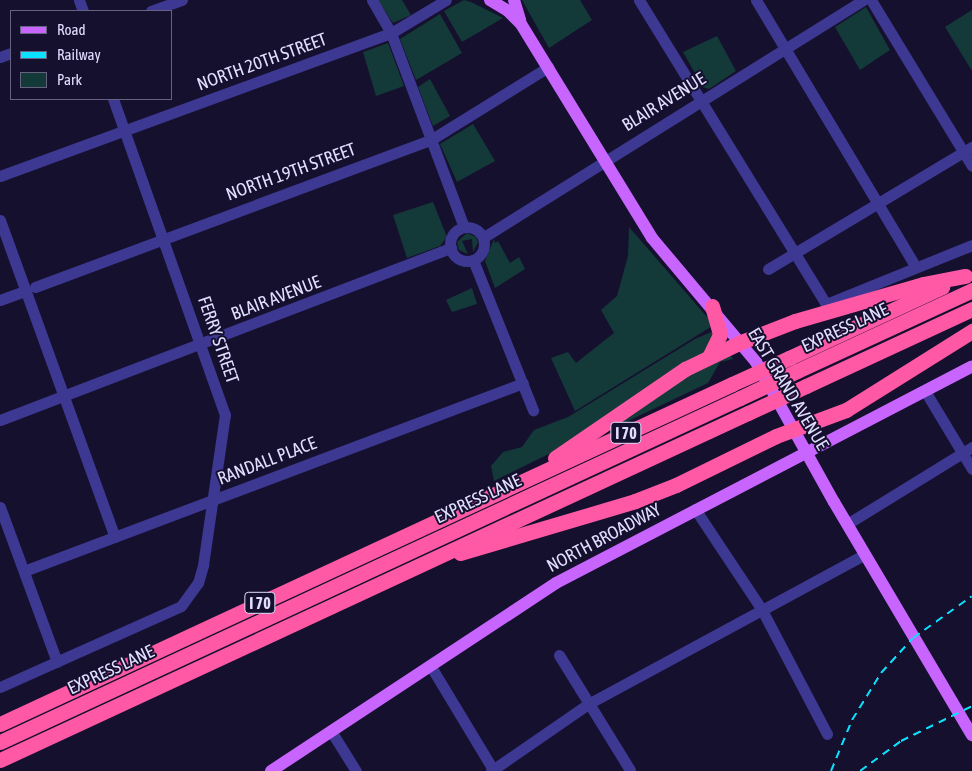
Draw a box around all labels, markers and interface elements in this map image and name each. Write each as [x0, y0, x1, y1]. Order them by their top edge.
legend [10, 10, 172, 100]
text: Road [57, 21, 86, 38]
street label: NORTH 20TH STREET [194, 29, 330, 95]
text: Railway [57, 46, 101, 63]
street label: BLAIR AVENUE [618, 68, 710, 136]
text: Park [57, 71, 82, 88]
street label: NORTH 19TH STREET [223, 139, 359, 205]
street label: BLAIR AVENUE [228, 271, 324, 325]
street label: FERRY STREET [193, 294, 243, 386]
street label: EXPRESS LANE [798, 299, 892, 357]
street label: EAST GRAND AVENUE [743, 324, 833, 454]
road number: I 70 [610, 419, 642, 446]
street label: RANDALL PLACE [215, 432, 319, 490]
street label: EXPRESS LANE [431, 470, 525, 528]
street label: NORTH BROADWAY [543, 499, 665, 577]
road number: I 70 [244, 590, 276, 616]
street label: EXPRESS LANE [64, 641, 158, 699]

